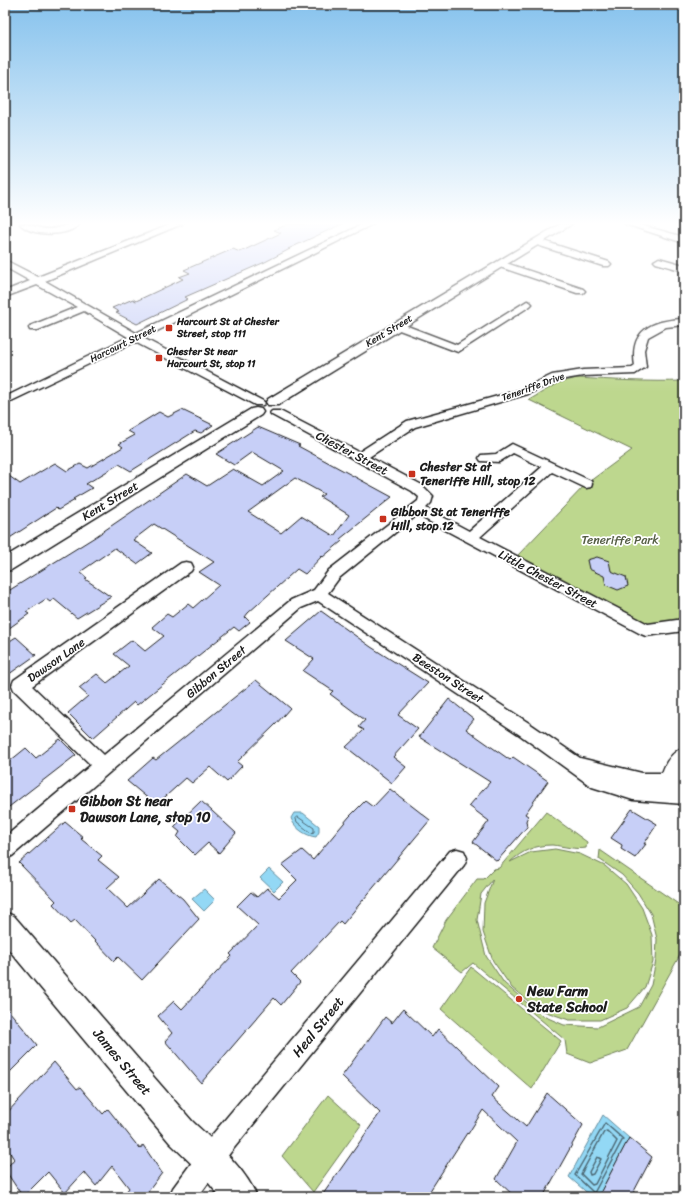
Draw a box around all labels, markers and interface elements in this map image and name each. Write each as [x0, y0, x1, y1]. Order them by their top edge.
street label: Kent Street [362, 309, 417, 352]
place label: Harcourt St at Chester Street, stop 111 [176, 313, 280, 343]
street label: Harcourt Street [87, 320, 160, 368]
marker: Harcourt St at Chester Street, stop 111 [164, 323, 174, 333]
place label: Chester St near Harcourt St, stop 11 [166, 343, 256, 373]
marker: Chester St near Harcourt St, stop 11 [154, 353, 164, 363]
street label: Teneriffe Drive [499, 367, 567, 407]
street label: Chester Street [312, 425, 392, 481]
place label: Chester St at Teneriffe Hill, stop 12 [419, 456, 535, 492]
marker: Chester St at Teneriffe Hill, stop 12 [407, 469, 417, 479]
street label: Kent Street [77, 475, 143, 527]
place label: Gibbon St at Teneriffe Hill, stop 12 [390, 501, 511, 537]
marker: Gibbon St at Teneriffe Hill, stop 12 [378, 514, 388, 524]
park label: Teneriffe Park [581, 529, 659, 551]
street label: Little Chester Street [494, 543, 602, 615]
street label: Dawson Lane [22, 632, 90, 688]
street label: Gibbon Street [181, 639, 252, 704]
street label: Beeston Street [408, 647, 489, 710]
place label: Gibbon St near Dawson Lane, stop 10 [79, 789, 211, 830]
marker: Gibbon St near Dawson Lane, stop 10 [67, 804, 77, 814]
place label: New Farm State School [526, 979, 608, 1020]
street label: Heal Street [285, 991, 351, 1063]
marker: New Farm State School [514, 994, 524, 1004]
street label: James Street [85, 1022, 158, 1101]

